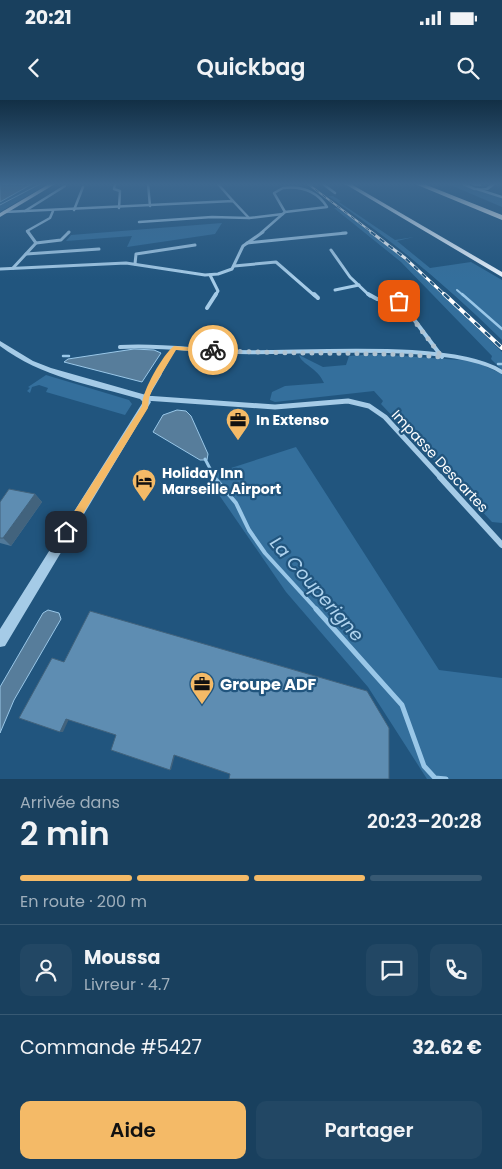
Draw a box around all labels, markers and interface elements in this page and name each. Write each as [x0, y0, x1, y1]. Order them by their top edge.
text: 20:21 [25, 4, 72, 31]
text: Quickbag [197, 52, 305, 83]
icon: back [20, 54, 48, 82]
icon: search [454, 54, 482, 82]
pin [378, 280, 420, 322]
icon: bag [385, 287, 413, 315]
courier [188, 325, 238, 375]
icon: bike [199, 336, 227, 364]
street label: Impasse Descartes [387, 405, 493, 517]
office icon: In Extenso [225, 407, 251, 441]
place label: In Extenso [256, 410, 329, 430]
place label: Holiday Inn Marseille Airport [162, 463, 282, 499]
hotel icon: Holiday Inn Marseille Airport [131, 468, 157, 502]
pin [45, 511, 87, 553]
icon: home [52, 518, 80, 546]
water label: La Couperigne [264, 531, 370, 647]
office icon: Groupe ADF [189, 671, 215, 705]
place label: Groupe ADF [220, 673, 317, 696]
text: Arrivée dans [20, 791, 120, 814]
text: 20:23–20:28 [367, 808, 482, 835]
text: 2 min [20, 811, 110, 856]
text: En route · 200 m [20, 890, 147, 913]
button: person [20, 944, 72, 996]
text: Moussa [84, 944, 160, 971]
button: chat [366, 944, 418, 996]
button: phone [430, 944, 482, 996]
text: Livreur · 4.7 [84, 973, 170, 996]
text: Commande #5427 [20, 1034, 202, 1061]
text: 32.62 € [412, 1034, 482, 1061]
button: Aide [20, 1101, 246, 1159]
button: Partager [256, 1101, 482, 1159]

